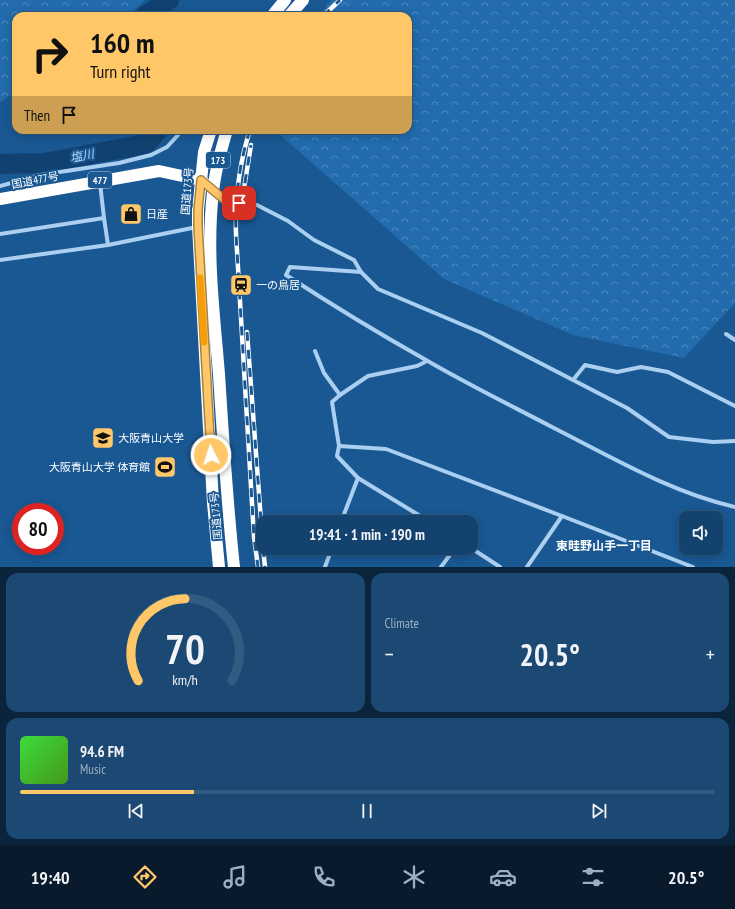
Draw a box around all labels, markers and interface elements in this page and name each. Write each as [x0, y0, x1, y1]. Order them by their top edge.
text: 160 m [90, 24, 154, 61]
icon: right [24, 28, 76, 80]
text: Turn right [90, 60, 150, 83]
icon: arrive [58, 104, 80, 126]
text: Then [24, 106, 50, 125]
water label: 塩川 [69, 145, 97, 165]
road number: 173 [206, 152, 230, 168]
street label: 国道173号 [178, 167, 196, 215]
street label: 国道477号 [10, 169, 60, 191]
road number: 477 [88, 172, 112, 188]
pin [222, 186, 256, 220]
icon: arrive [228, 192, 250, 214]
shop icon: 日産 [118, 201, 144, 227]
place label: 日産 [146, 207, 168, 221]
station icon: 一の鳥居 [228, 272, 254, 298]
place label: 一の鳥居 [256, 278, 300, 292]
school or university icon: 大阪青山大学 [90, 425, 116, 451]
place label: 大阪青山大学 [118, 431, 184, 445]
position arrow [190, 434, 232, 476]
sports icon: 大阪青山大学 体育館 [152, 454, 178, 480]
place label: 大阪青山大学 体育館 [49, 460, 150, 474]
street label: 国道173号 [207, 492, 225, 540]
speed limit sign: 80 [12, 503, 64, 555]
map controls [679, 511, 723, 555]
button: sound [679, 511, 723, 555]
text: 19:41 · 1 min · 190 m [309, 525, 425, 544]
district label: 東畦野山手一丁目 [556, 538, 652, 553]
text: Climate [385, 615, 419, 632]
text: 70 [165, 621, 205, 674]
text: 20.5° [520, 635, 580, 674]
text: − [385, 640, 394, 668]
text: + [706, 640, 715, 668]
text: km/h [173, 669, 198, 688]
text: 94.6 FM [80, 742, 124, 761]
text: Music [80, 761, 106, 778]
icon: previous [125, 800, 147, 822]
icon: pause [356, 800, 378, 822]
icon: next [588, 800, 610, 822]
icon: directions [131, 863, 159, 891]
icon: music [221, 863, 249, 891]
icon: phone [310, 863, 338, 891]
icon: climate [400, 863, 428, 891]
icon: car [489, 863, 517, 891]
icon: filters [579, 863, 607, 891]
text: 19:40 [31, 866, 70, 889]
text: 20.5° [668, 866, 704, 889]

